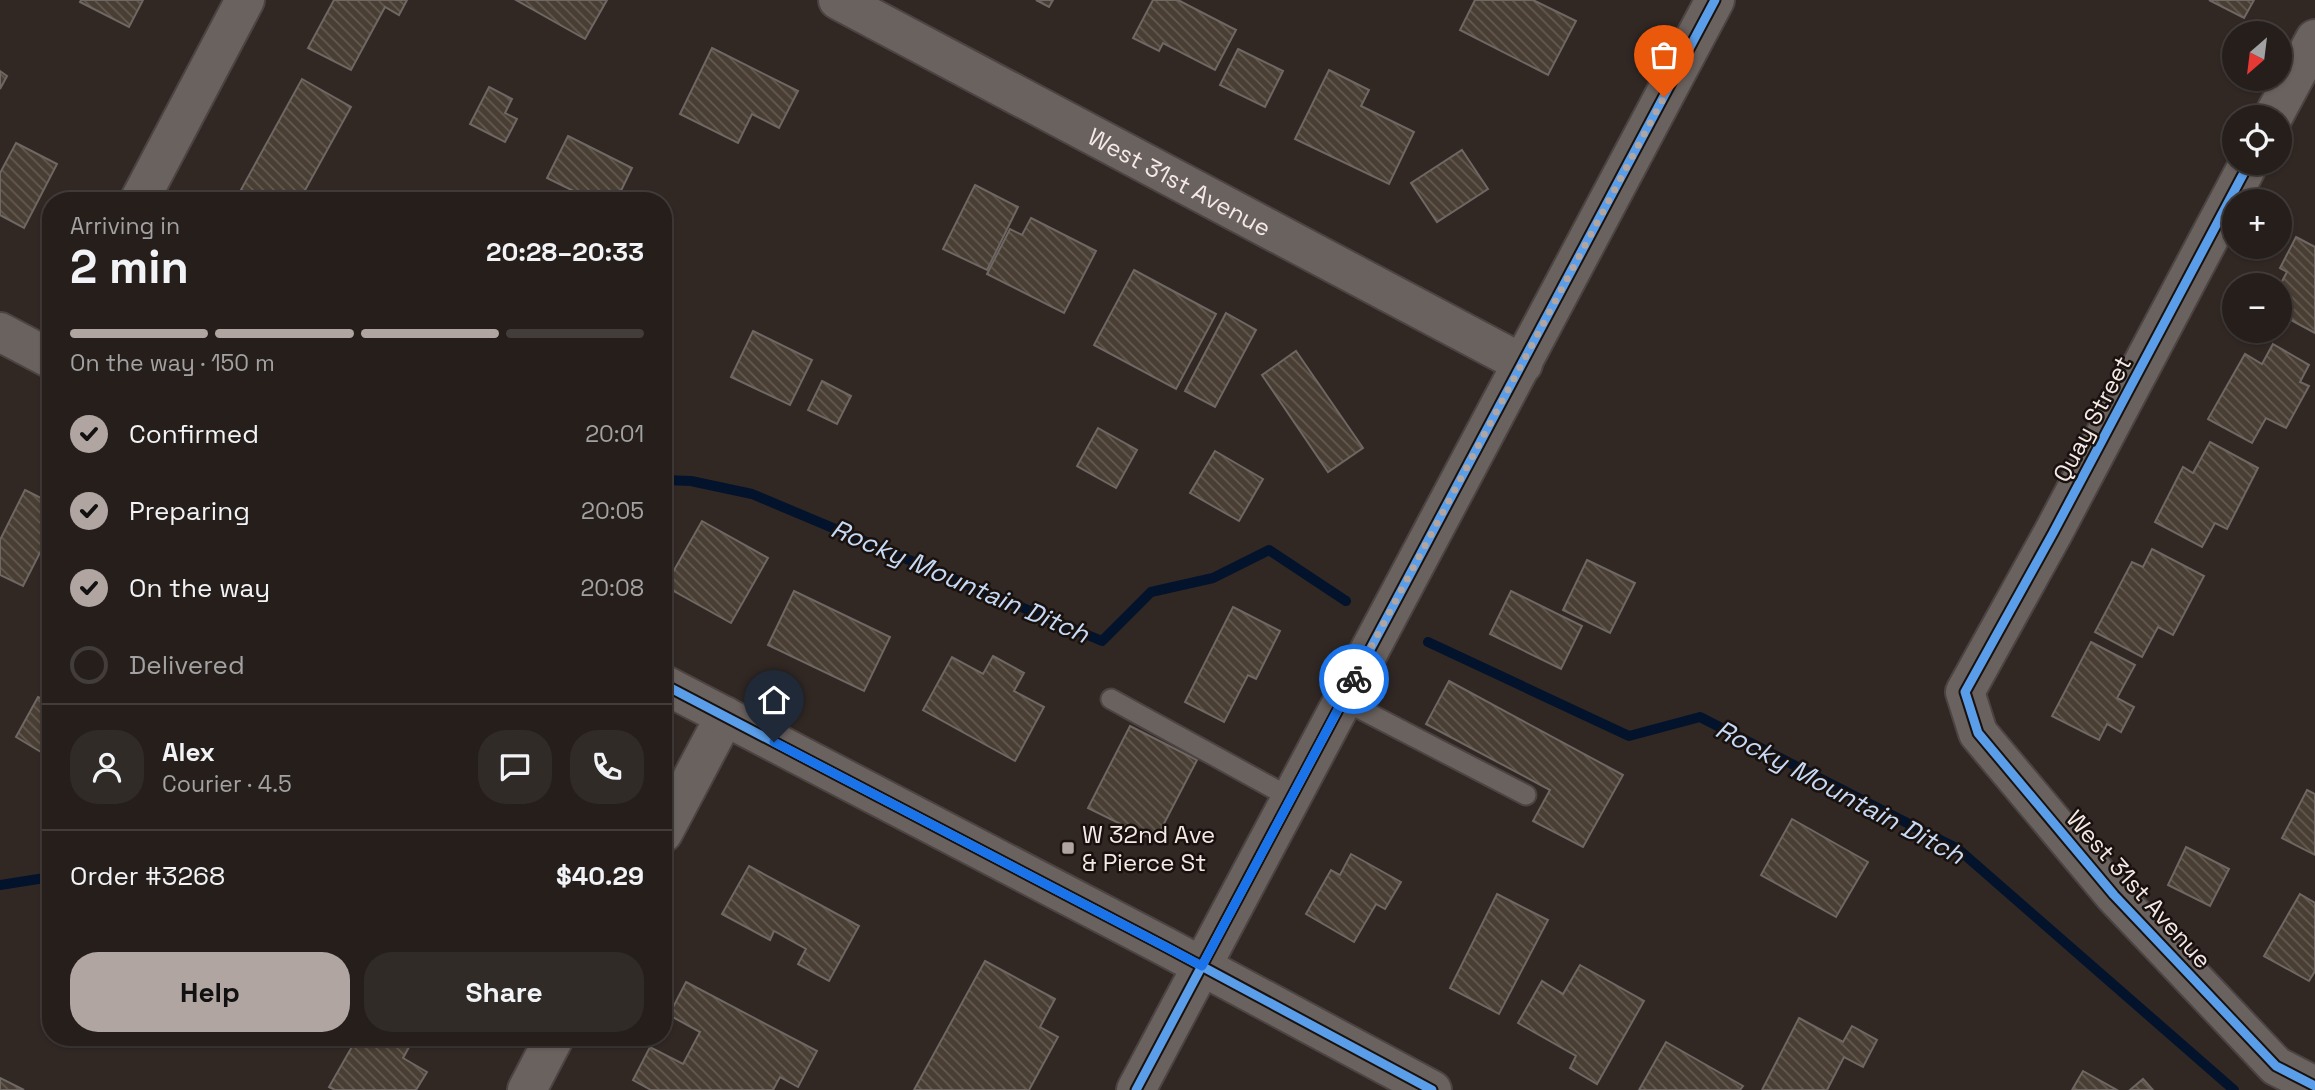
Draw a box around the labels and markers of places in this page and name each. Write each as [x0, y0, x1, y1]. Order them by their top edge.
pin [1634, 25, 1694, 97]
pin [744, 670, 804, 742]
place label: W 32nd Ave & Pierce St [1082, 819, 1215, 878]
marker: W 32nd Ave & Pierce St [1060, 840, 1076, 856]

